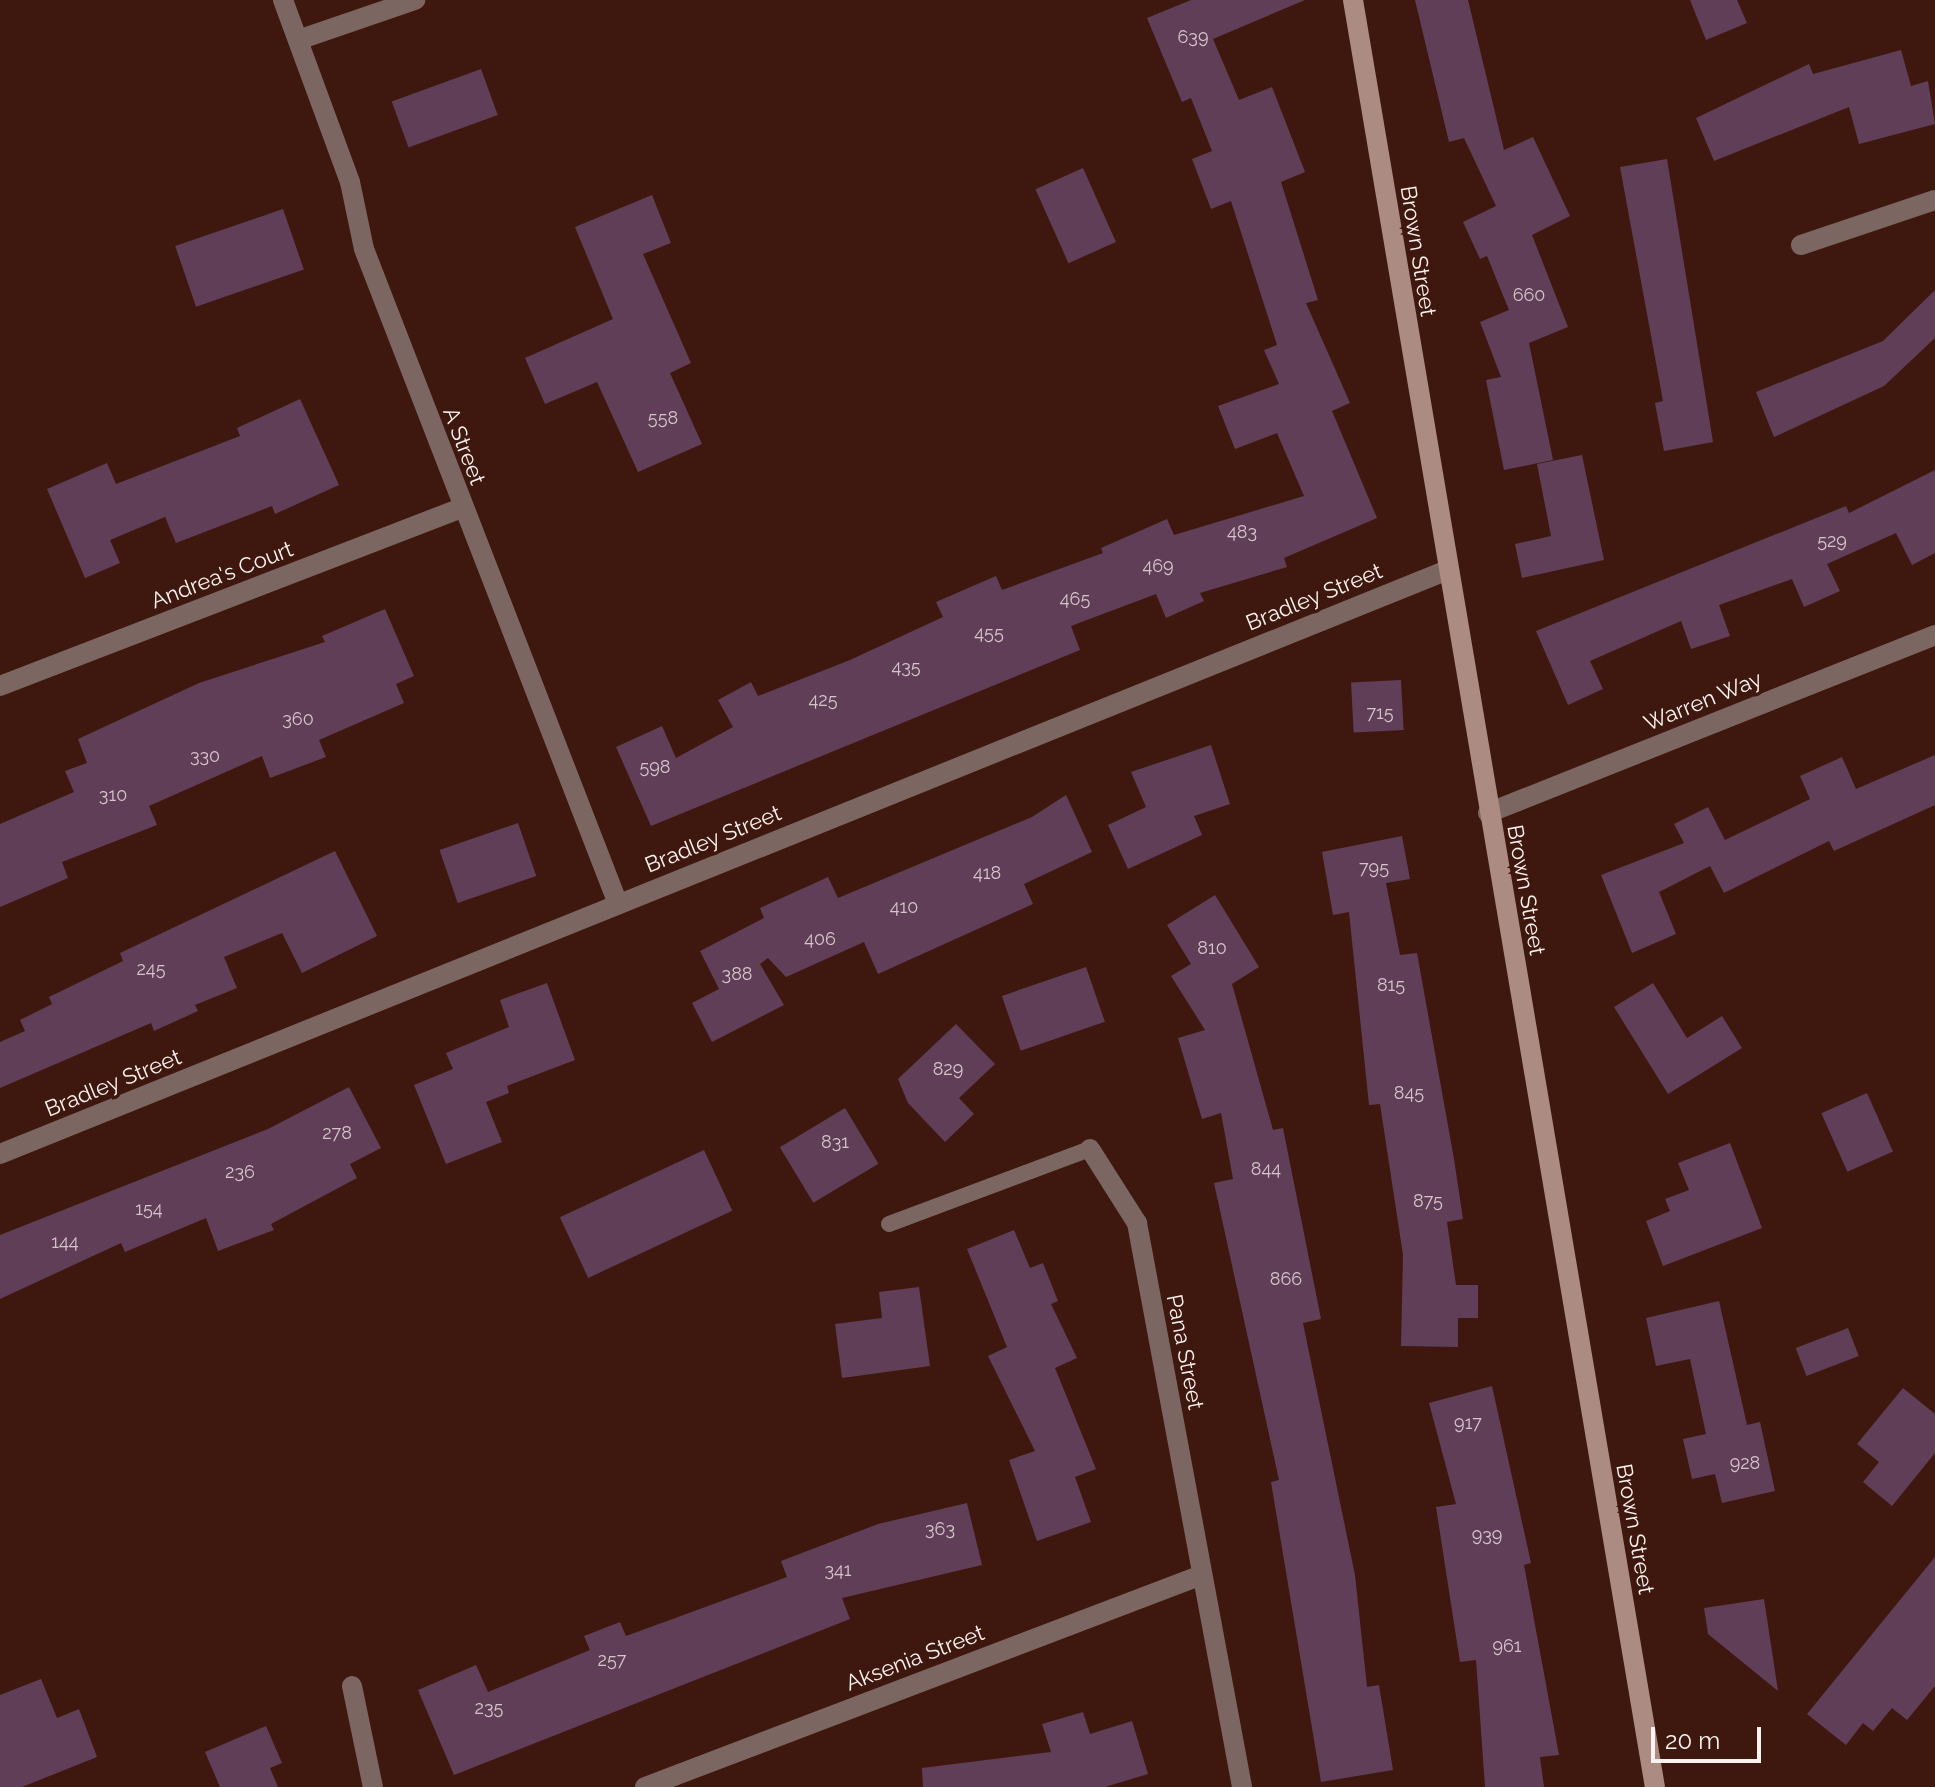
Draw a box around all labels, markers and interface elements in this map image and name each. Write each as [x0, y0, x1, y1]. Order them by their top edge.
house number: 639 [1177, 26, 1209, 48]
street label: Brown Street [1395, 184, 1441, 318]
house number: 660 [1513, 284, 1545, 306]
street label: A Street [437, 403, 491, 489]
house number: 558 [648, 407, 678, 429]
house number: 483 [1227, 521, 1257, 543]
house number: 529 [1817, 530, 1847, 552]
street label: Andrea's Court [147, 536, 297, 614]
house number: 469 [1142, 555, 1174, 577]
street label: Bradley Street [1242, 558, 1386, 636]
house number: 465 [1060, 588, 1090, 610]
house number: 455 [974, 622, 1004, 644]
house number: 435 [891, 656, 921, 678]
street label: Warren Way [1640, 665, 1766, 737]
house number: 425 [808, 689, 838, 711]
house number: 715 [1366, 702, 1394, 724]
house number: 360 [282, 708, 314, 730]
house number: 330 [190, 745, 220, 767]
house number: 598 [639, 756, 671, 778]
house number: 310 [99, 784, 127, 806]
street label: Bradley Street [641, 800, 785, 878]
street label: Brown Street [1502, 823, 1550, 957]
house number: 795 [1359, 857, 1389, 879]
house number: 418 [973, 862, 1001, 884]
house number: 410 [890, 896, 918, 918]
house number: 406 [804, 928, 836, 950]
house number: 810 [1197, 937, 1227, 959]
house number: 245 [136, 958, 166, 980]
house number: 388 [722, 963, 752, 985]
house number: 815 [1377, 974, 1405, 996]
street label: Bradley Street [41, 1044, 185, 1122]
house number: 829 [933, 1058, 963, 1080]
house number: 845 [1394, 1082, 1424, 1104]
house number: 278 [322, 1122, 352, 1144]
house number: 831 [821, 1131, 849, 1153]
house number: 844 [1251, 1158, 1281, 1180]
house number: 236 [225, 1161, 255, 1183]
house number: 875 [1413, 1190, 1443, 1212]
house number: 154 [135, 1198, 163, 1220]
house number: 144 [51, 1231, 79, 1253]
house number: 866 [1270, 1268, 1302, 1290]
street label: Pana Street [1161, 1292, 1209, 1412]
house number: 917 [1454, 1412, 1482, 1434]
house number: 928 [1730, 1452, 1760, 1474]
street label: Brown Street [1611, 1462, 1659, 1596]
house number: 363 [925, 1518, 955, 1540]
house number: 939 [1472, 1524, 1502, 1546]
house number: 341 [824, 1559, 852, 1581]
street label: Aksenia Street [842, 1619, 988, 1697]
house number: 961 [1492, 1635, 1522, 1657]
house number: 257 [598, 1649, 626, 1671]
house number: 235 [475, 1697, 503, 1719]
scale bar [1655, 1711, 1765, 1761]
text: 20 m [1665, 1726, 1720, 1755]

